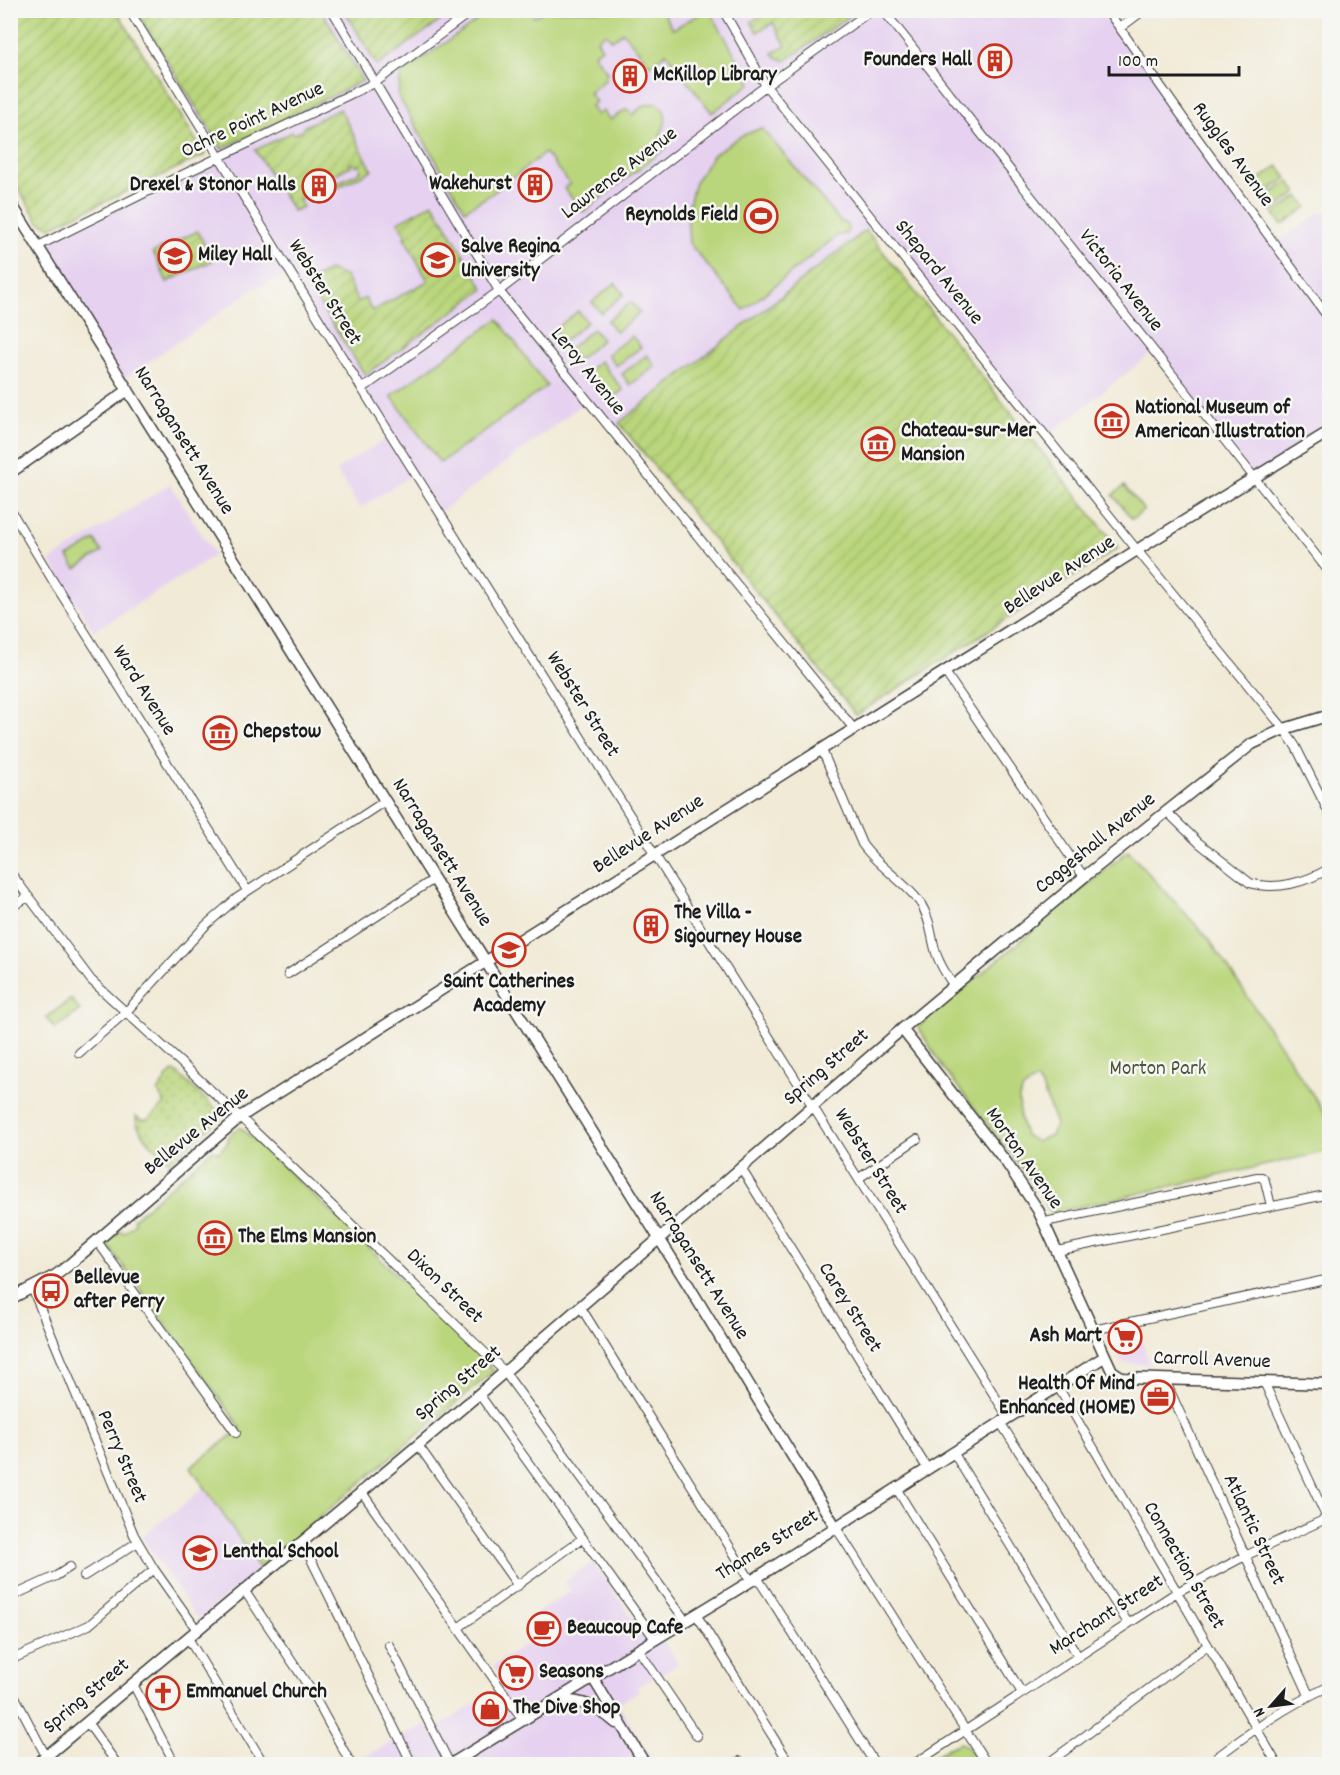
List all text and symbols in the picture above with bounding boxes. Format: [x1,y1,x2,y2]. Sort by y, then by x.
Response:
scale bar [1109,39,1240,77]
building icon: Founders Hall [977,43,1013,79]
place label: Founders Hall [863,46,973,76]
text: 100 m [1118,50,1158,75]
building icon: McKillop Library [612,58,648,94]
place label: McKillop Library [653,61,778,91]
street label: Ochre Point Avenue [177,75,329,167]
street label: Ruggles Avenue [1184,96,1280,214]
street label: Lawrence Avenue [556,120,684,228]
building icon: Wakehurst [517,167,553,203]
building icon: Drexel & Stonor Halls [301,168,337,204]
place label: Wakehurst [429,170,512,200]
place label: Drexel & Stonor Halls [130,171,296,201]
sports icon: Reynolds Field [743,198,779,234]
place label: Reynolds Field [625,201,738,231]
street label: Shepard Avenue [886,214,990,332]
street label: Victoria Avenue [1070,223,1170,339]
place label: Salve Regina University [461,233,561,287]
street label: Webster Street [280,234,369,352]
school or university icon: Miley Hall [157,238,193,274]
place label: Miley Hall [198,241,273,271]
school or university icon: Salve Regina University [420,242,456,278]
street label: Leroy Avenue [542,321,632,423]
street label: Narragansett Avenue [125,361,241,521]
place label: National Museum of American Illustration [1135,394,1305,448]
museum icon: National Museum of American Illustration [1094,403,1130,439]
place label: Chateau-sur-Mer Mansion [901,417,1037,471]
museum icon: Chateau-sur-Mer Mansion [860,426,896,462]
street label: Bellevue Avenue [998,529,1122,623]
street label: Ward Avenue [103,640,183,742]
street label: Webster Street [538,646,627,764]
museum icon: Chepstow [202,715,238,751]
place label: Chepstow [243,718,322,748]
street label: Narragansett Avenue [383,773,499,933]
street label: Coggeshall Avenue [1029,786,1163,902]
street label: Bellevue Avenue [587,788,711,882]
place label: The Villa - Sigourney House [674,899,802,953]
building icon: The Villa - Sigourney House [633,908,669,944]
school or university icon: Saint Catherines Academy [491,932,527,968]
place label: Saint Catherines Academy [443,968,575,1022]
street label: Spring Street [777,1022,877,1114]
park label: Morton Park [1110,1055,1206,1085]
street label: Bellevue Avenue [138,1080,256,1184]
street label: Morton Avenue [977,1102,1069,1216]
street label: Webster Street [826,1103,915,1221]
street label: Narragansett Avenue [640,1186,756,1346]
museum icon: The Elms Mansion [197,1220,233,1256]
place label: The Elms Mansion [238,1223,377,1253]
street label: Dixon Street [399,1242,490,1332]
street label: Carey Street [809,1257,889,1359]
place label: Bellevue after Perry [74,1264,165,1318]
bus stop icon: Bellevue after Perry [33,1273,69,1309]
supermarket icon: Ash Mart [1107,1319,1143,1355]
place label: Ash Mart [1030,1322,1102,1352]
street label: Spring Street [409,1339,509,1429]
street label: Carroll Avenue [1153,1344,1271,1378]
place label: Health Of Mind Enhanced (HOME) [999,1370,1135,1424]
office icon: Health Of Mind Enhanced (HOME) [1140,1379,1176,1415]
street label: Perry Street [88,1406,154,1509]
street label: Atlantic Street [1214,1469,1292,1591]
street label: Connection Street [1134,1496,1232,1636]
street label: Thames Street [711,1502,825,1590]
school or university icon: Lenthal School [182,1535,218,1571]
place label: Lenthal School [223,1538,340,1568]
street label: Marchant Street [1044,1568,1170,1664]
cafe icon: Beaucoup Cafe [526,1611,562,1647]
place label: Beaucoup Cafe [567,1614,683,1644]
street label: Spring Street [37,1652,137,1742]
supermarket icon: Seasons [498,1655,534,1691]
place label: Seasons [539,1658,604,1688]
church icon: Emmanuel Church [145,1675,181,1711]
north arrow [1241,1676,1301,1736]
place label: Emmanuel Church [186,1678,327,1708]
shop icon: The Dive Shop [472,1691,508,1727]
place label: The Dive Shop [513,1694,621,1724]
text: N [1248,1703,1272,1721]

